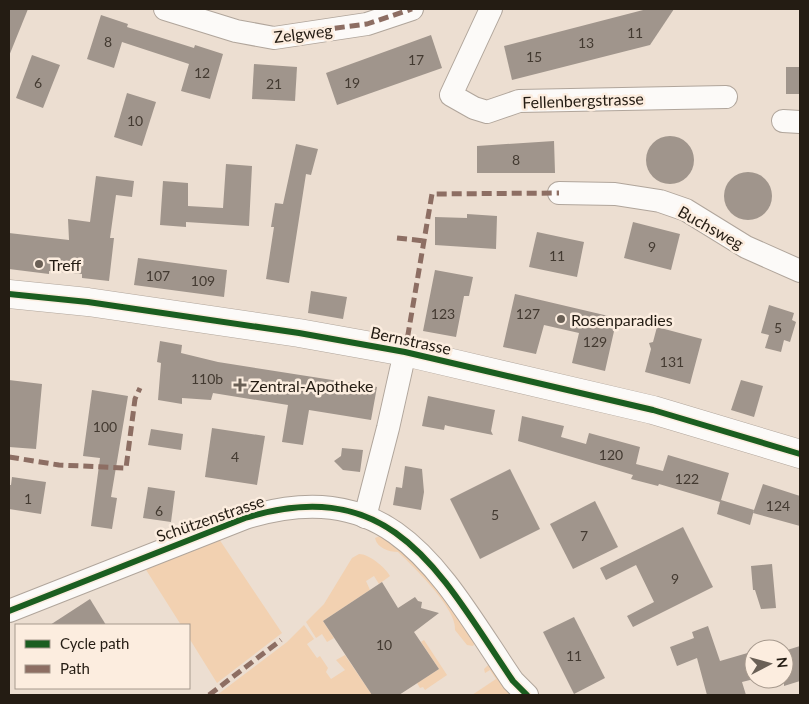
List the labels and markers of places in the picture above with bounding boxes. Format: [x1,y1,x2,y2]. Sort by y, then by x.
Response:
place label: Treff [49,255,82,274]
marker: Treff [33,258,45,270]
place label: Rosenparadies [571,310,673,329]
marker: Rosenparadies [555,313,567,325]
place label: Zentral-Apotheke [250,376,374,395]
marker: Zentral-Apotheke [234,379,246,391]

